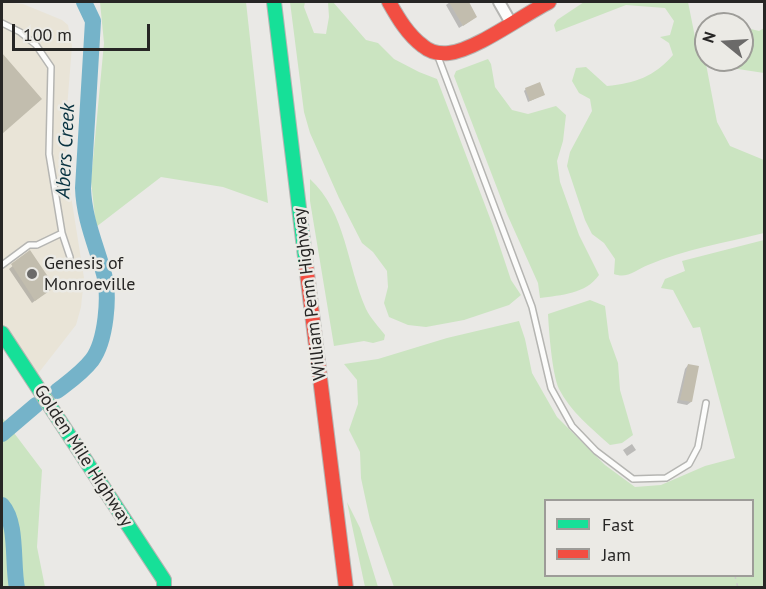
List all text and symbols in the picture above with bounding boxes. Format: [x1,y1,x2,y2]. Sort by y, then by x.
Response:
scale bar [15,12,153,50]
north arrow [694,12,754,72]
text: 100 m [23,23,72,46]
text: N [698,29,720,45]
water label: Abers Creek [52,103,80,199]
street label: William Penn Highway [289,207,331,381]
place label: Genesis of Monroeville [44,253,135,296]
marker: Genesis of Monroeville [25,267,39,281]
street label: Golden Mile Highway [29,381,137,531]
legend [544,499,754,577]
text: Fast [602,513,634,536]
text: Jam [602,543,631,566]

